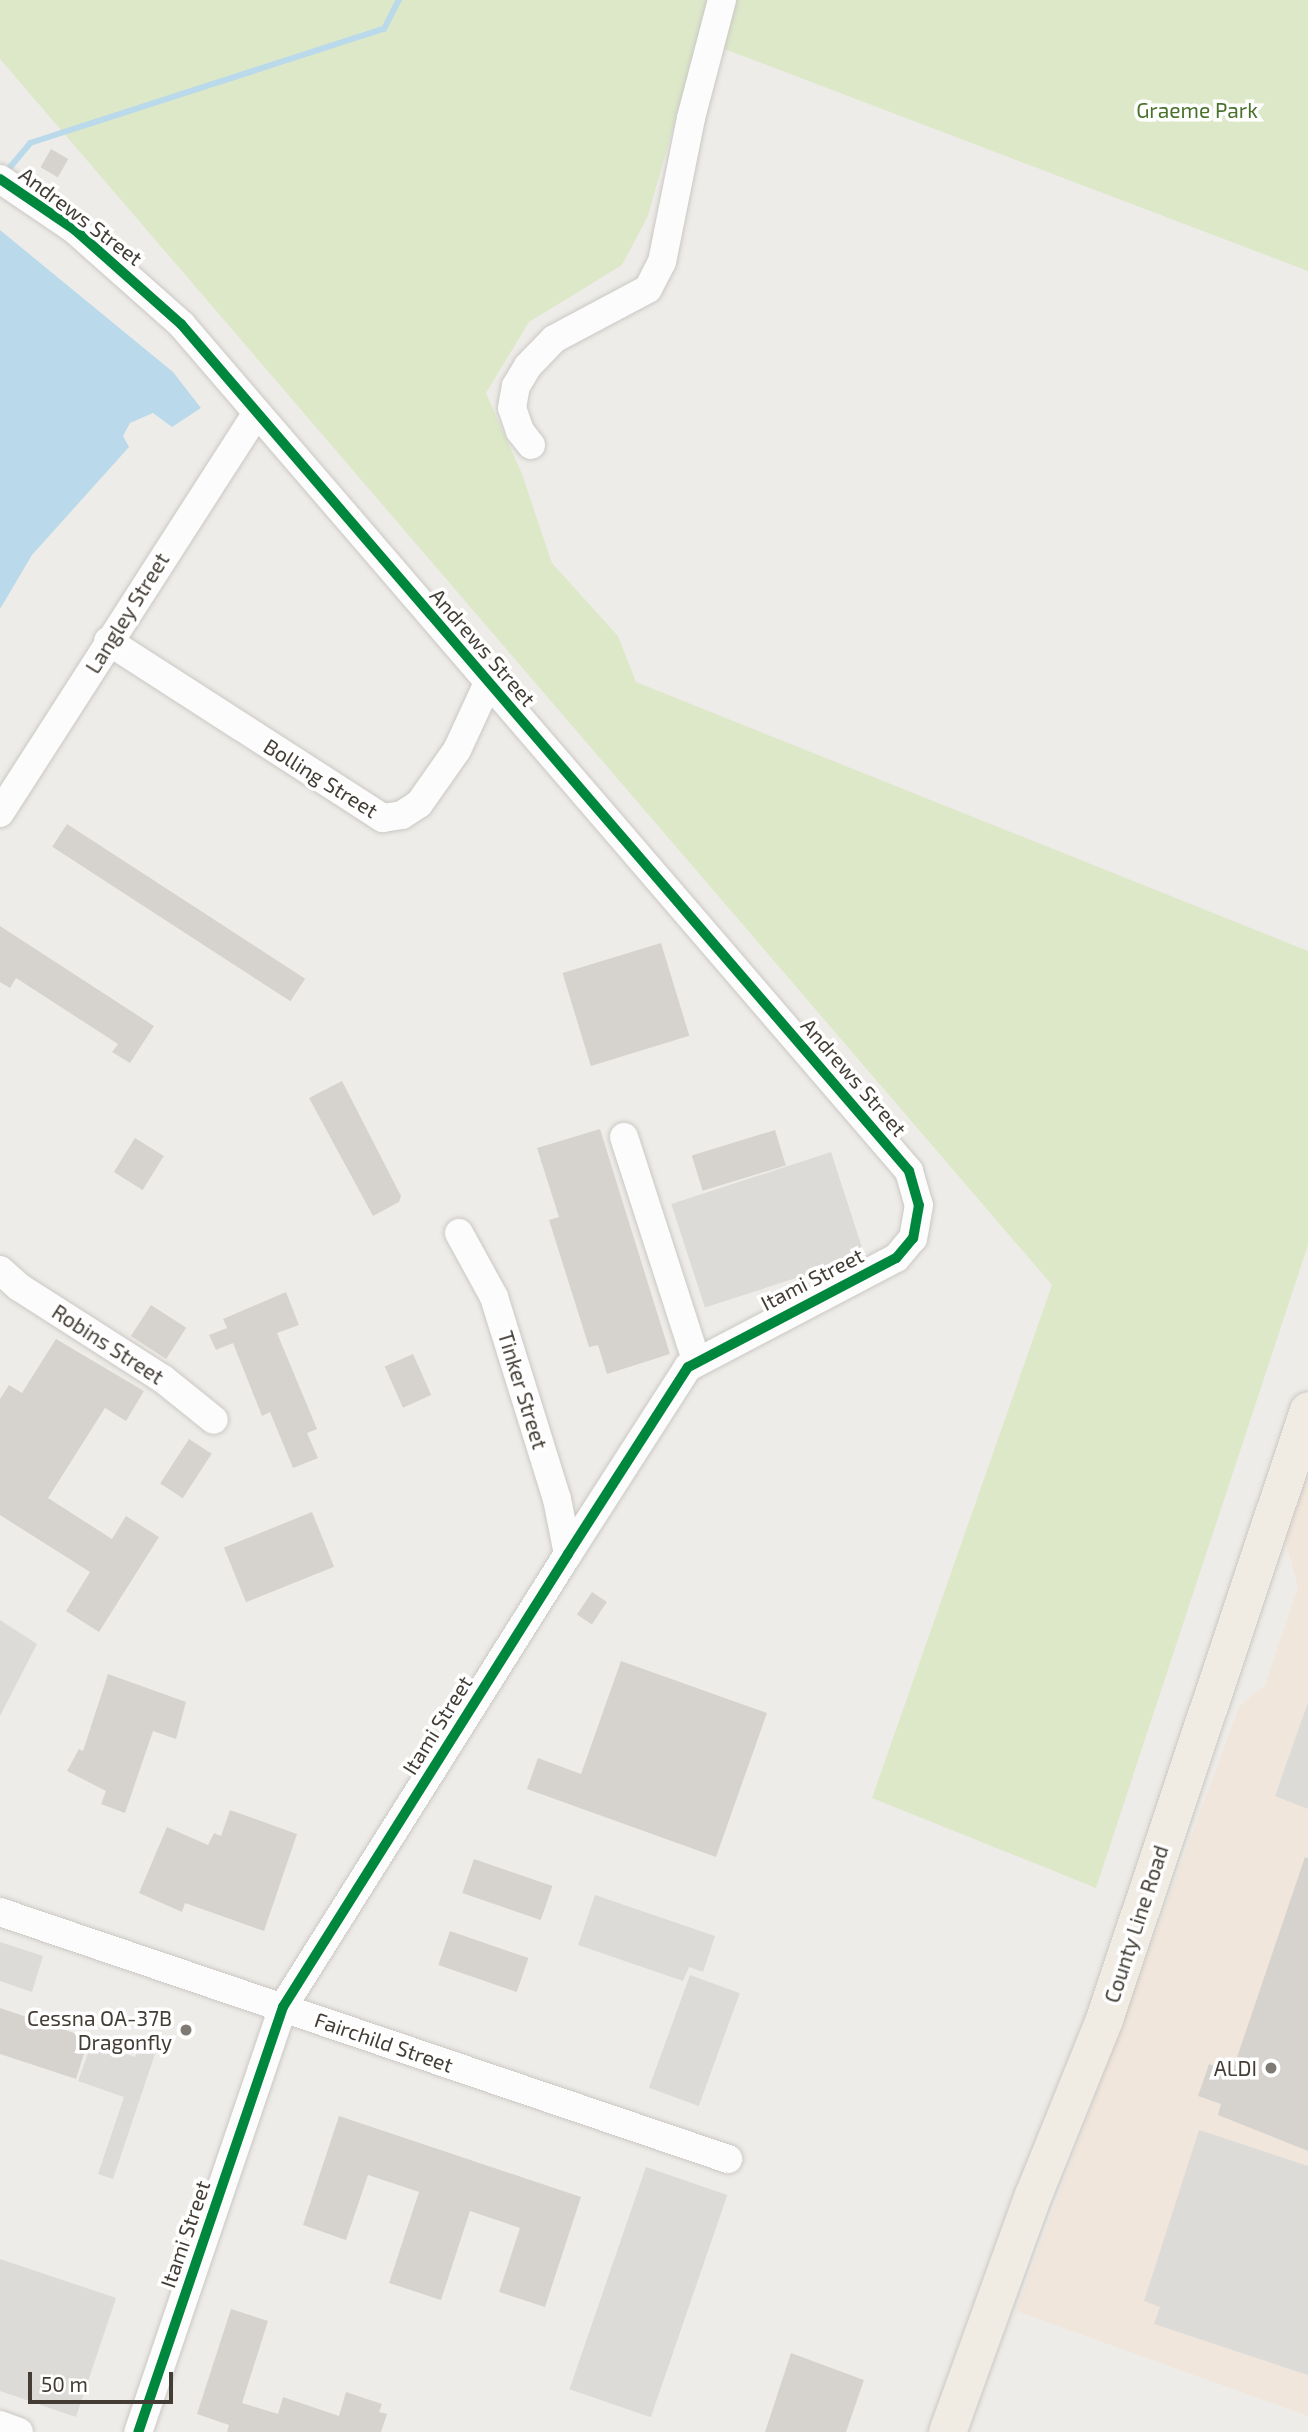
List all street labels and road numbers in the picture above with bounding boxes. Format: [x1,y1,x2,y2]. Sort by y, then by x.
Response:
street label: Andrews Street [14,161,148,271]
street label: Langley Street [80,548,174,678]
street label: Andrews Street [425,583,541,711]
street label: Bolling Street [259,733,383,823]
street label: Andrews Street [796,1013,912,1141]
street label: Itami Street [757,1242,867,1316]
street label: Robins Street [48,1299,168,1389]
street label: Tinker Street [493,1328,553,1452]
street label: Itami Street [397,1671,477,1779]
street label: County Line Road [1099,1842,1173,2006]
street label: Fairchild Street [311,2007,457,2077]
street label: Itami Street [155,2177,215,2291]

